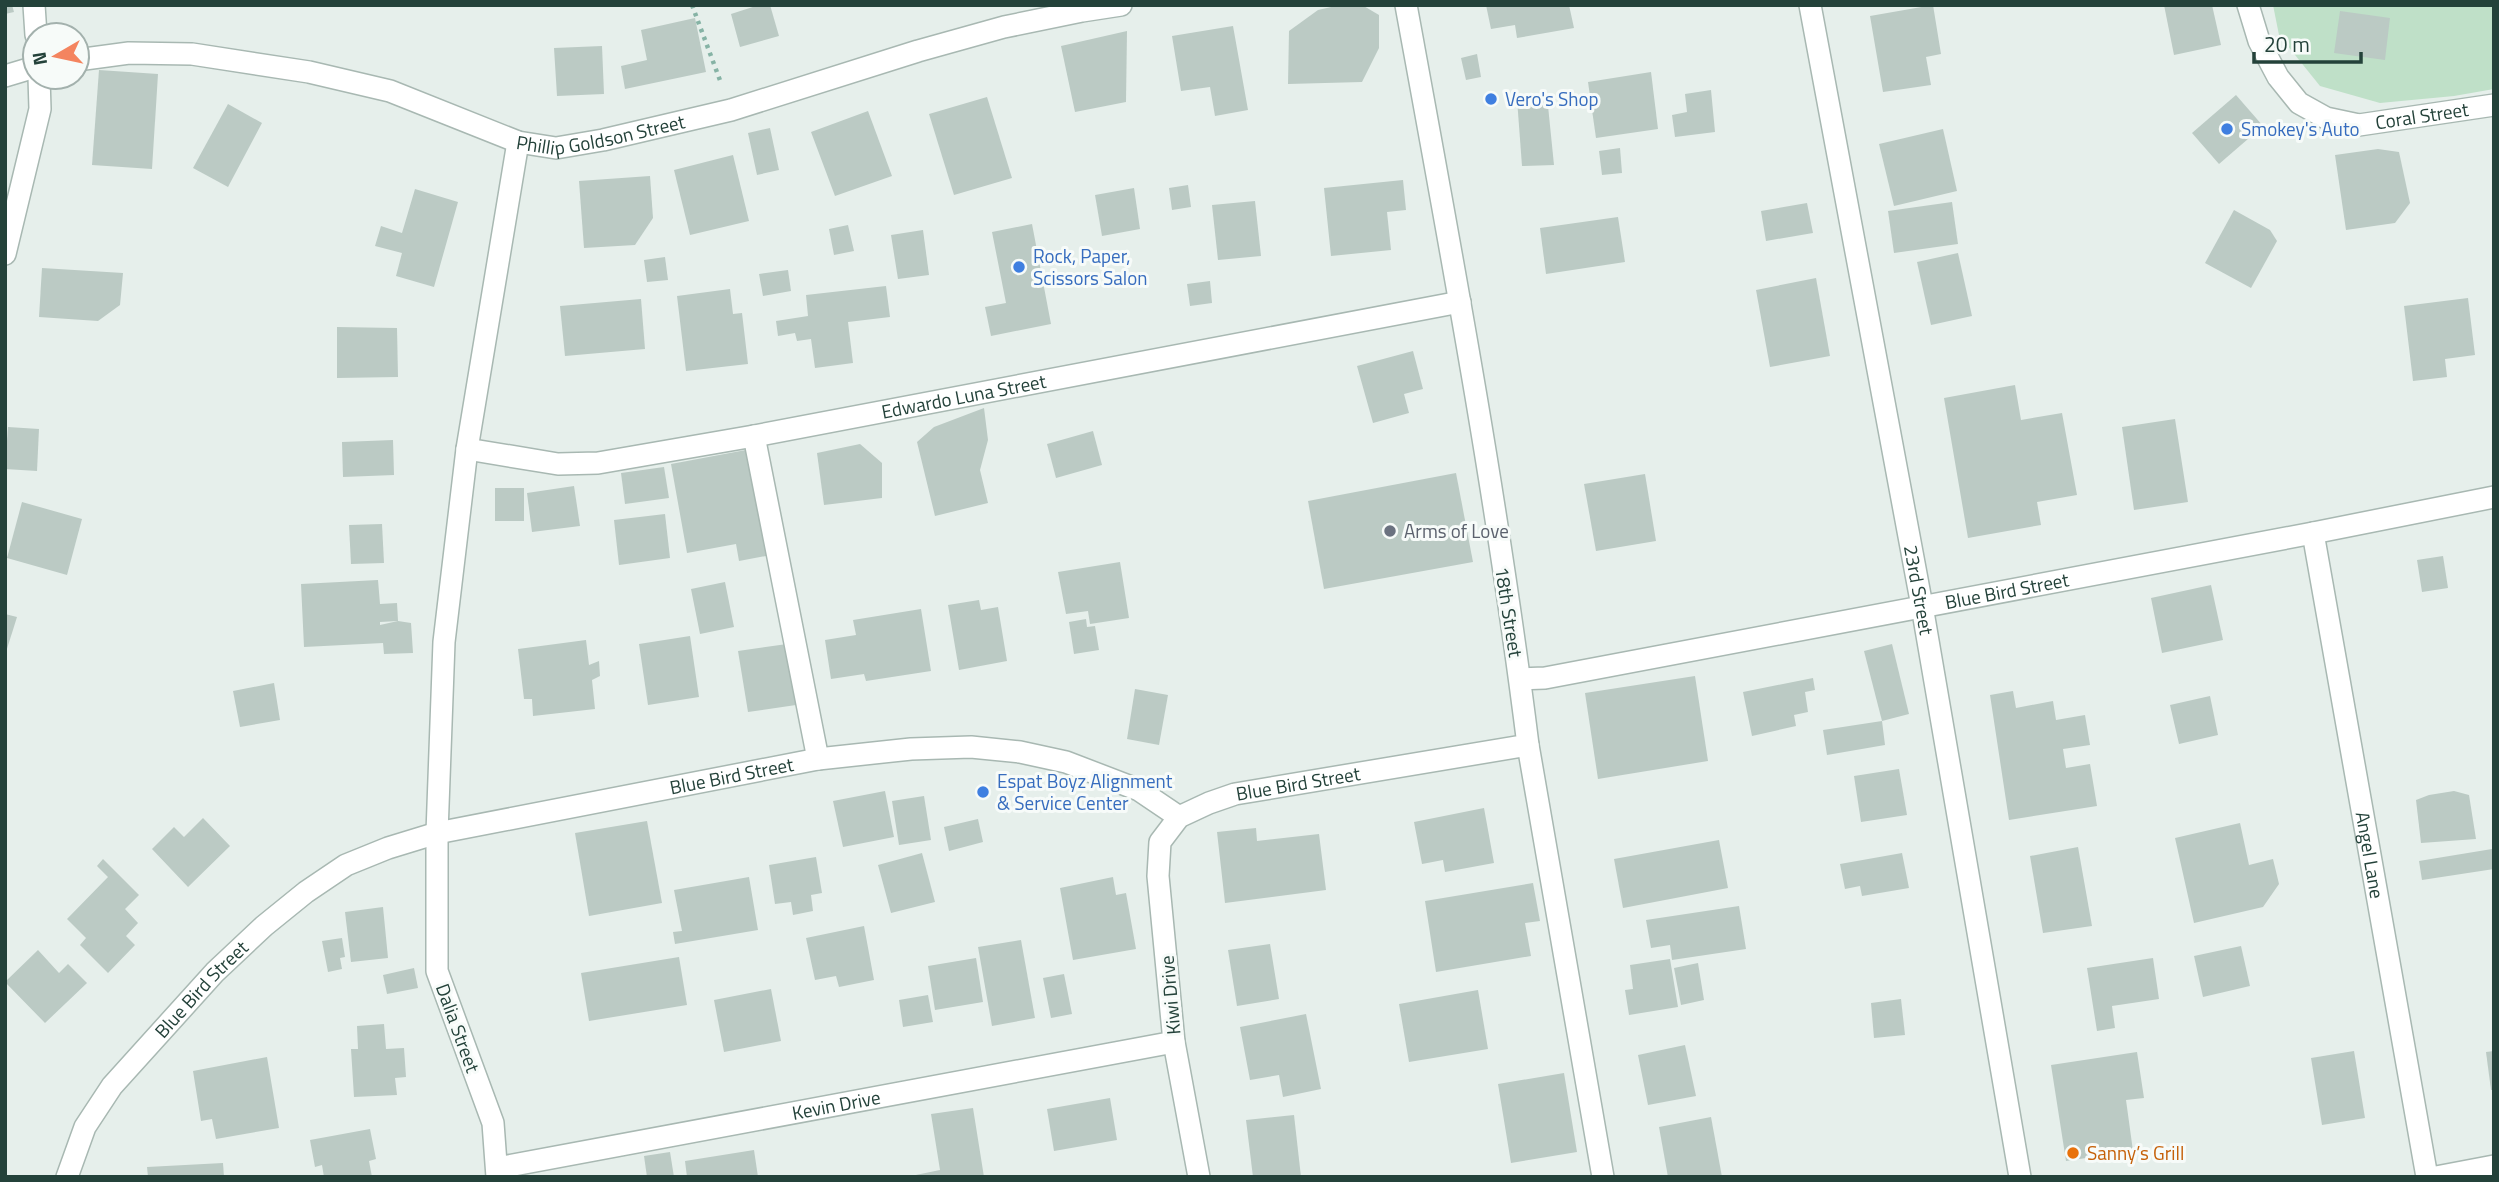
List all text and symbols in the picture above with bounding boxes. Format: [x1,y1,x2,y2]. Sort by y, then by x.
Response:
north arrow [21,21,91,91]
scale bar [2254,21,2361,65]
text: 20 m [2264,28,2310,60]
text: N [23,50,54,68]
place label: Vero's Shop [1505,84,1599,113]
marker: Vero's Shop [1483,91,1499,107]
street label: Coral Street [2373,94,2471,136]
street label: Phillip Goldson Street [514,106,688,162]
place label: Smokey's Auto [2241,114,2360,143]
marker: Smokey's Auto [2219,121,2235,137]
place label: Rock, Paper, Scissors Salon [1033,241,1147,292]
marker: Rock, Paper, Scissors Salon [1011,259,1027,275]
street label: Edwardo Luna Street [879,366,1049,426]
place label: Arms of Love [1404,516,1509,545]
marker: Arms of Love [1382,523,1398,539]
street label: 23rd Street [1897,543,1942,637]
street label: Blue Bird Street [1942,564,2071,616]
street label: 18th Street [1488,565,1531,660]
street label: Blue Bird Street [667,749,796,801]
street label: Blue Bird Street [1234,758,1363,808]
place label: Espat Boyz Alignment & Service Center [997,766,1173,817]
marker: Espat Boyz Alignment & Service Center [975,784,991,800]
street label: Angel Lane [2349,809,2392,901]
street label: Blue Bird Street [147,933,255,1044]
street label: Kiwi Drive [1152,954,1187,1036]
street label: Dalia Street [429,979,488,1077]
street label: Kevin Drive [790,1082,883,1127]
place label: Sanny’s Grill [2087,1138,2184,1167]
marker: Sanny’s Grill [2065,1145,2081,1161]

